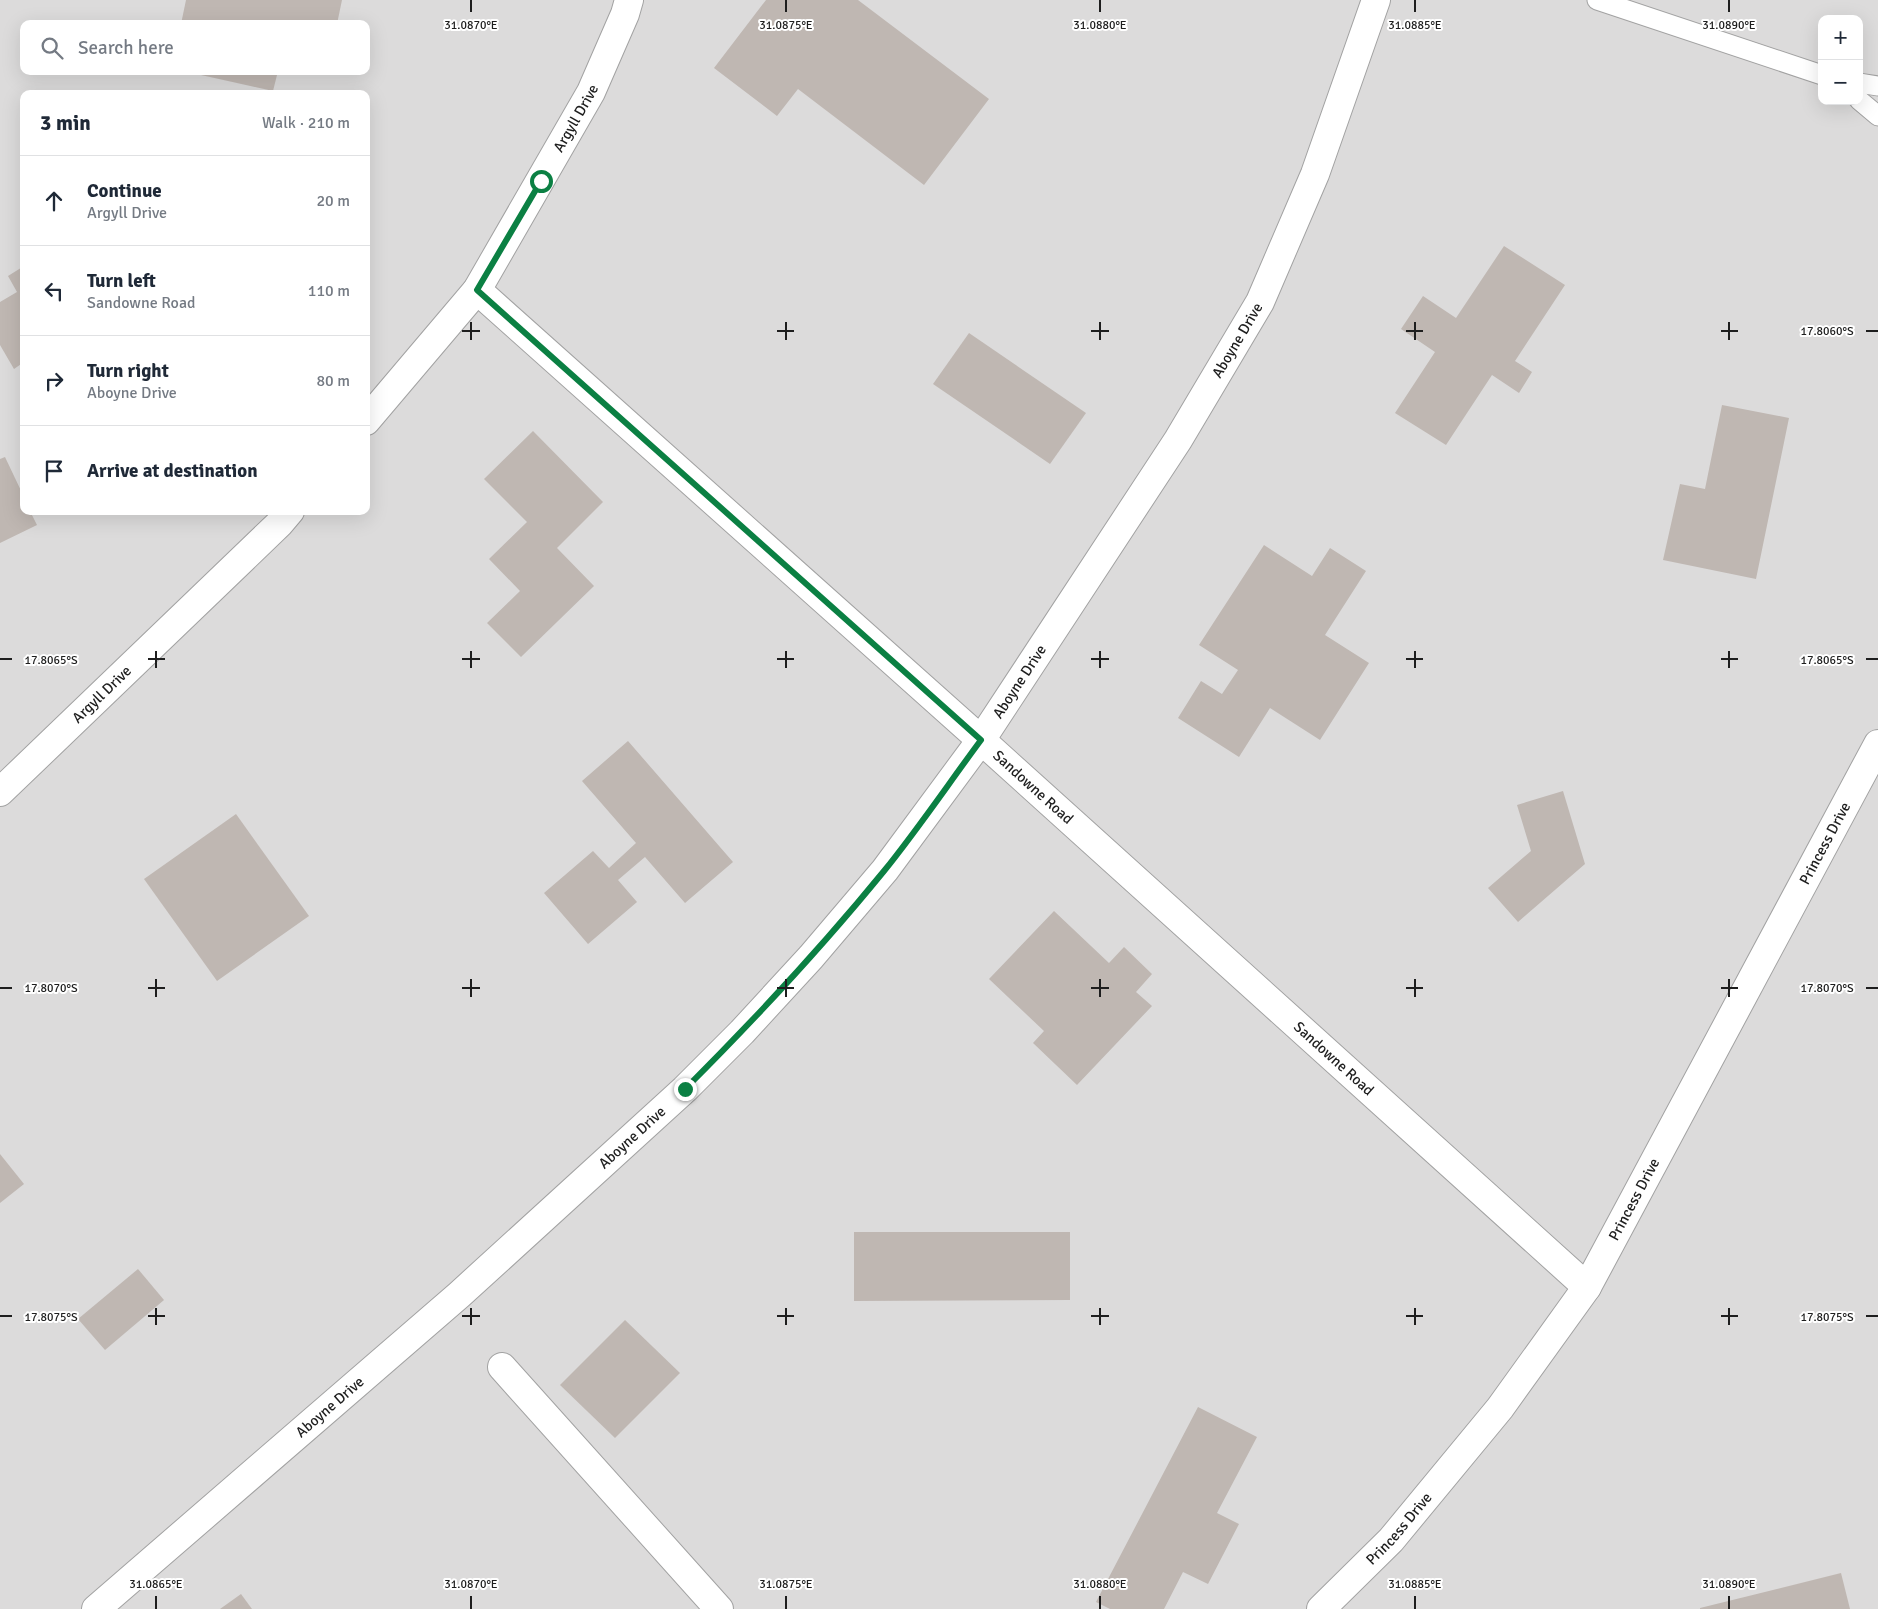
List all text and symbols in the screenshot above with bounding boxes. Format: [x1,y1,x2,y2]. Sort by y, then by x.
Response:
map controls [1818,15,1863,105]
button: + [1818,15,1863,60]
text: 31.0870°E [444,18,498,33]
text: 31.0875°E [759,18,813,33]
text: 31.0880°E [1073,18,1127,33]
text: 31.0885°E [1388,18,1442,33]
text: 31.0890°E [1702,18,1756,33]
search box [20,20,370,75]
icon: search [38,34,66,62]
text: Search here [78,36,174,60]
button: − [1818,60,1863,105]
street label: Argyll Drive [549,82,602,155]
text: 3 min [40,110,91,136]
text: Walk · 210 m [262,113,350,133]
route start [530,170,553,193]
text: Continue [87,179,162,203]
icon: ahead [40,187,68,215]
text: 20 m [316,191,350,211]
text: Argyll Drive [87,203,167,223]
text: Turn left [87,269,156,293]
icon: left [40,277,68,305]
text: 110 m [308,281,350,301]
text: Sandowne Road [87,293,195,313]
street label: Aboyne Drive [1208,299,1267,381]
text: 17.8060°S [1800,324,1854,339]
text: Turn right [87,359,169,383]
icon: right [40,367,68,395]
text: 80 m [316,371,350,391]
text: Aboyne Drive [87,383,177,403]
icon: arrive [40,457,68,485]
text: Arrive at destination [87,459,258,483]
street label: Aboyne Drive [989,641,1050,722]
text: 17.8065°S [24,653,78,668]
text: 17.8065°S [1800,653,1854,668]
street label: Argyll Drive [68,662,135,727]
street label: Sandowne Road [989,746,1077,828]
street label: Princess Drive [1795,799,1854,888]
text: 17.8070°S [24,981,78,996]
text: 17.8070°S [1800,981,1854,996]
street label: Sandowne Road [1290,1018,1378,1099]
route end [674,1078,697,1101]
street label: Aboyne Drive [595,1102,669,1172]
street label: Princess Drive [1605,1155,1663,1244]
text: 17.8075°S [24,1310,78,1325]
text: 17.8075°S [1800,1310,1854,1325]
street label: Aboyne Drive [292,1372,367,1441]
street label: Princess Drive [1362,1489,1436,1569]
text: 31.0865°E [129,1577,183,1592]
text: 31.0870°E [444,1577,498,1592]
text: 31.0875°E [759,1577,813,1592]
text: 31.0880°E [1073,1577,1127,1592]
text: 31.0885°E [1388,1577,1442,1592]
text: 31.0890°E [1702,1577,1756,1592]

